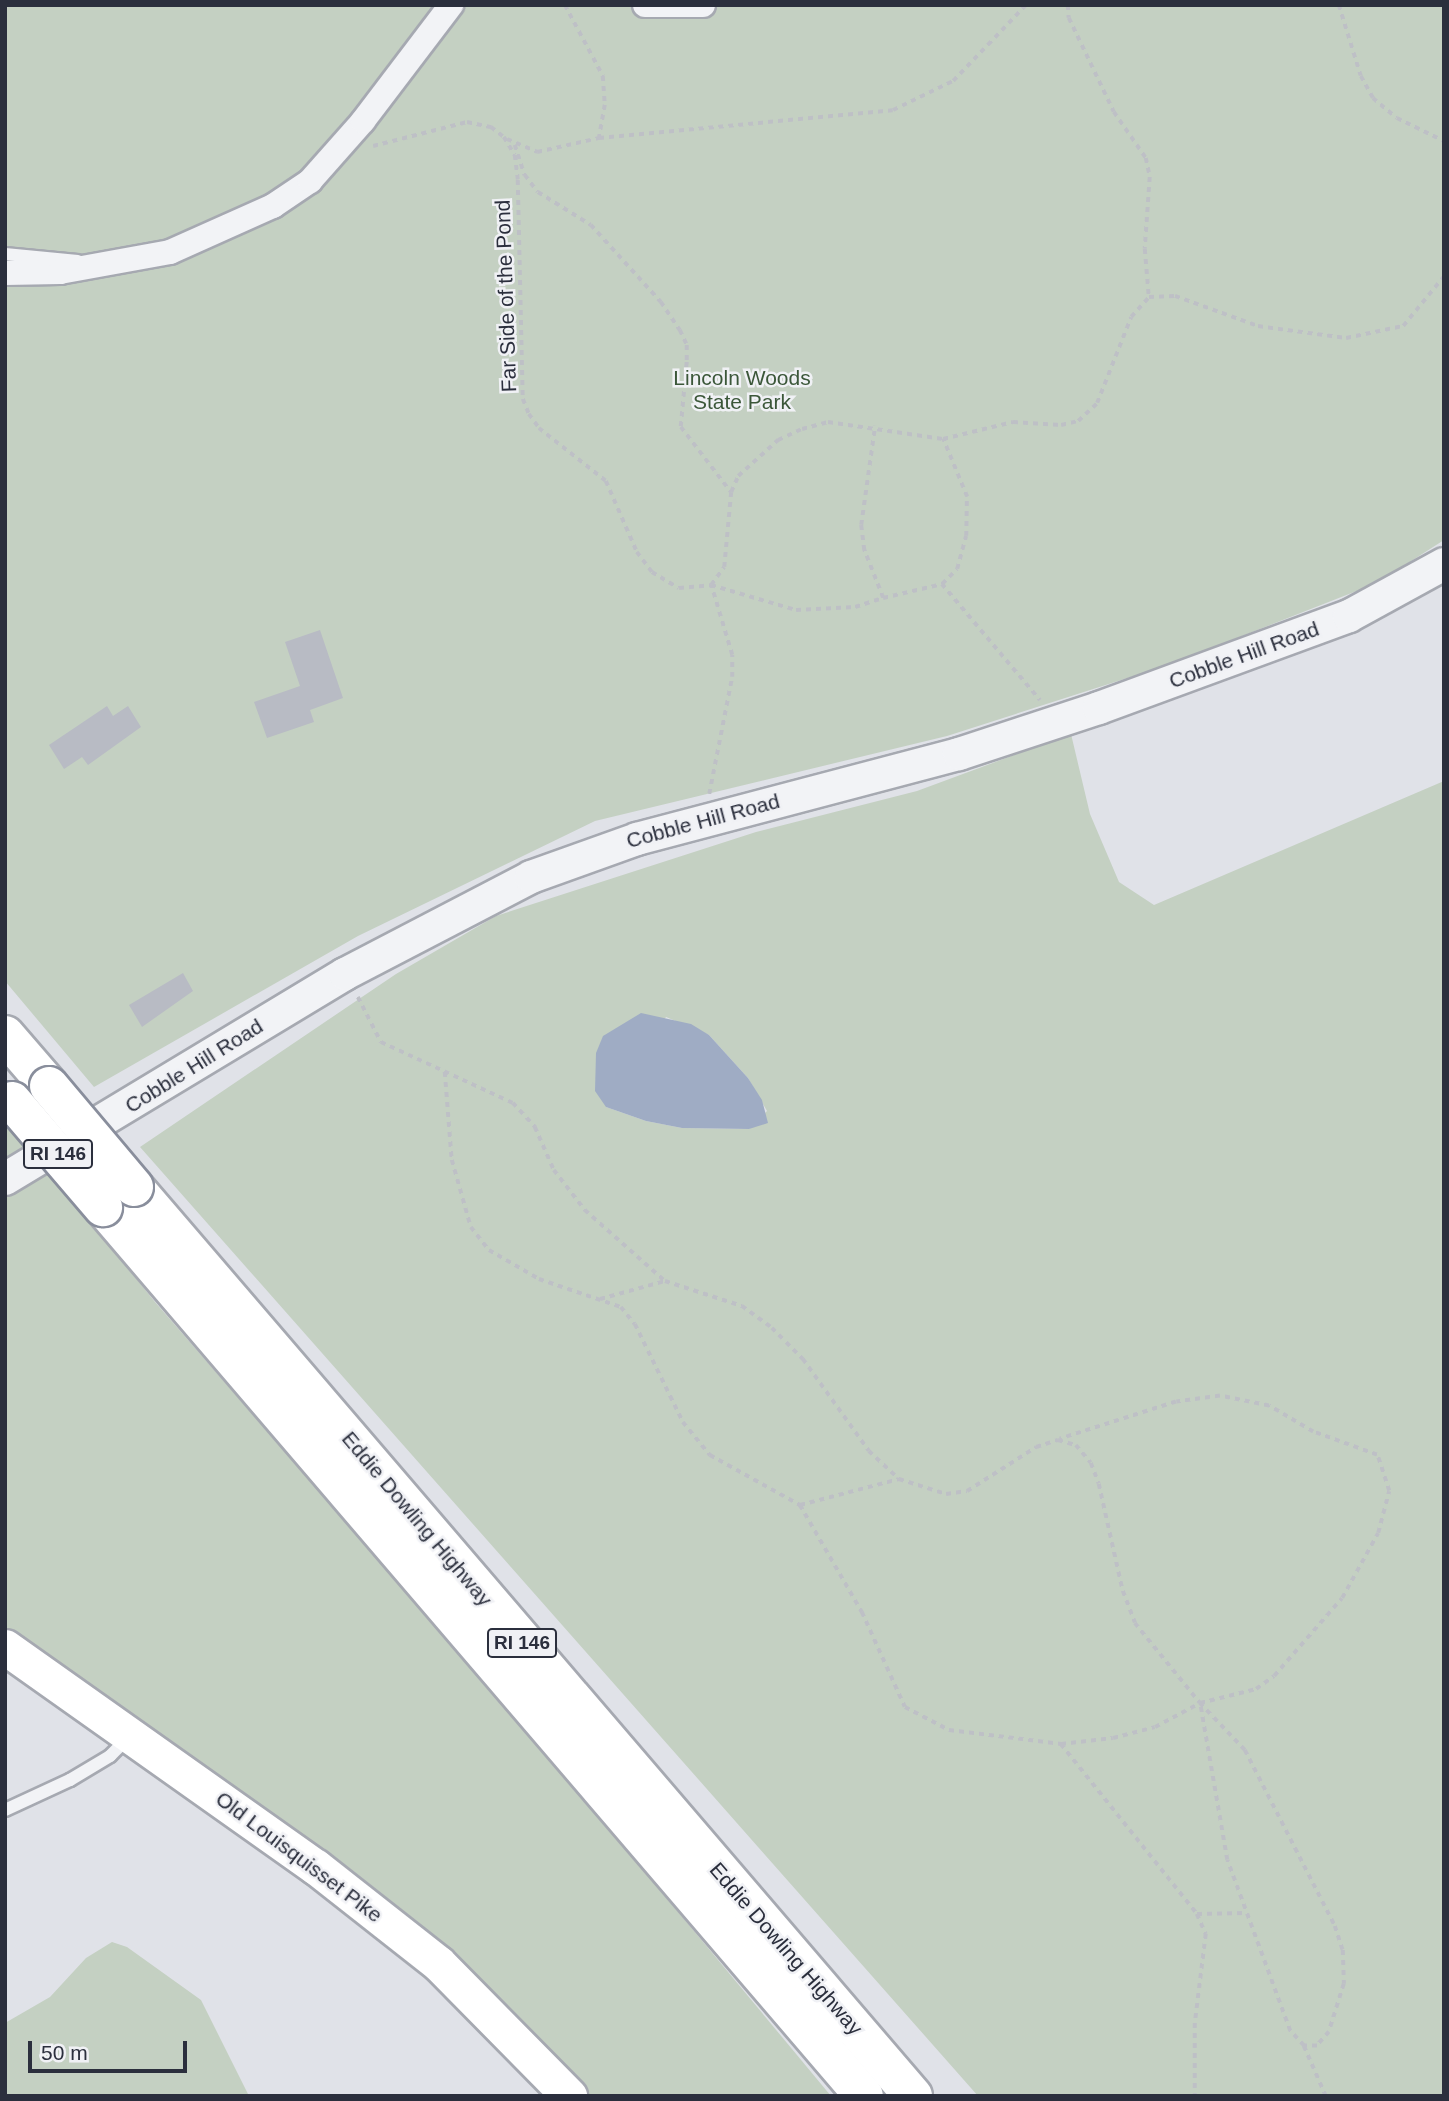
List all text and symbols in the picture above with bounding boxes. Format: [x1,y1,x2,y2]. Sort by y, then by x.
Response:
street label: Far Side of the Pond [490,199,522,393]
park label: Lincoln Woods State Park [673,365,811,415]
street label: Cobble Hill Road [1166,616,1322,694]
street label: Cobble Hill Road [624,788,782,854]
street label: Cobble Hill Road [121,1014,267,1118]
road number: RI 146 [23,1138,93,1170]
street label: Eddie Dowling Highway [336,1426,498,1612]
road number: RI 146 [487,1628,557,1658]
street label: Old Louisquisset Pike [211,1786,387,1928]
street label: Eddie Dowling Highway [704,1857,868,2041]
scale bar [32,2028,191,2072]
text: 50 m [41,2041,88,2064]

